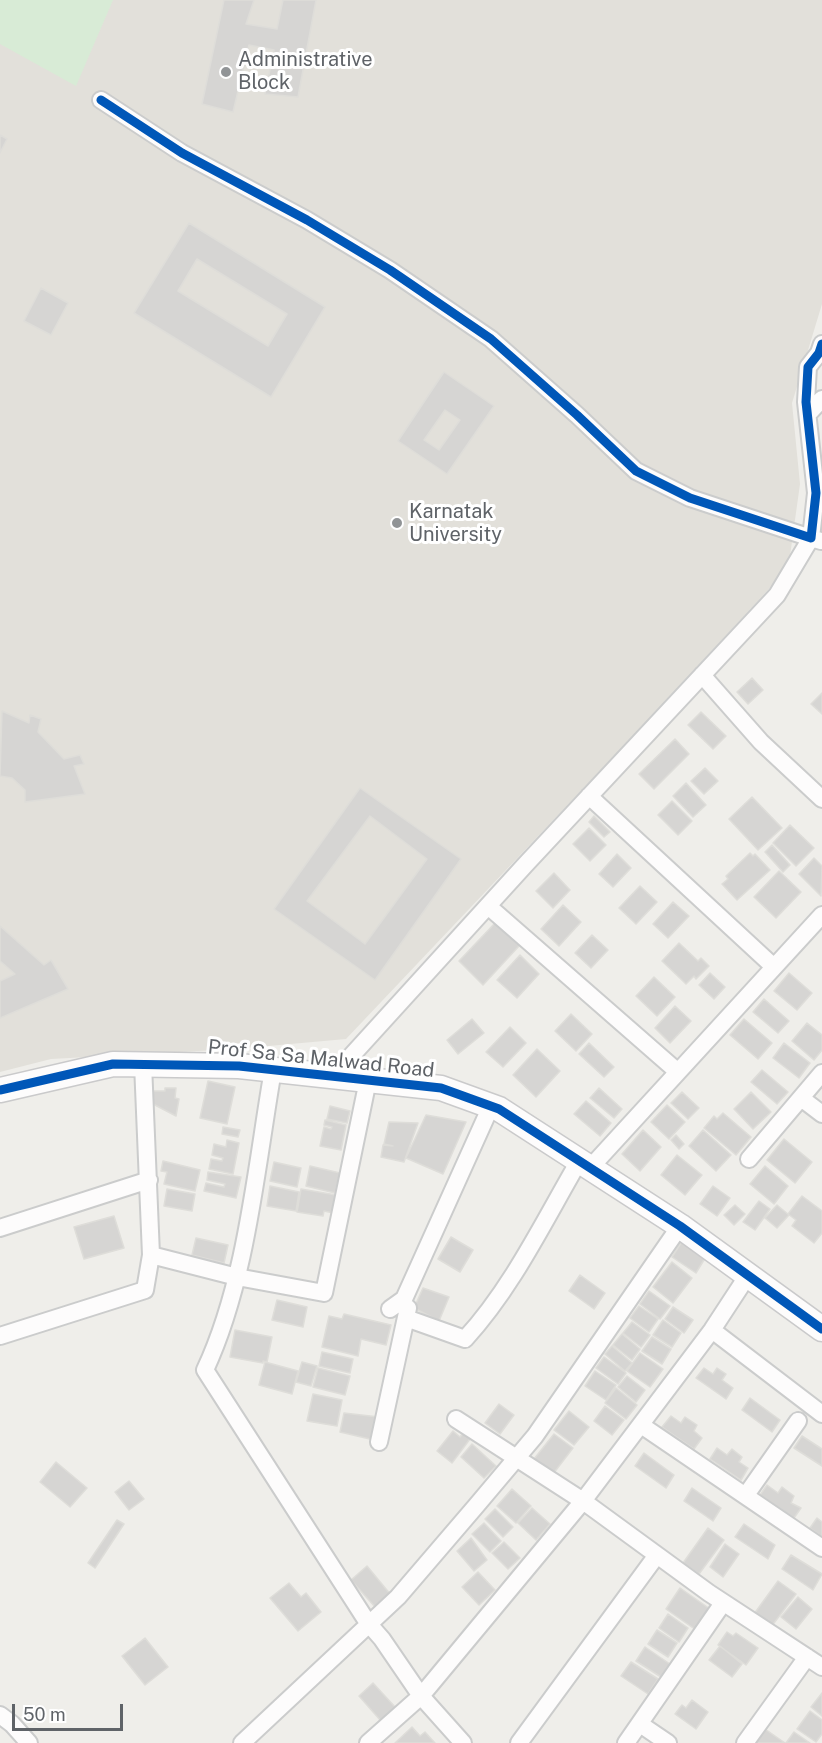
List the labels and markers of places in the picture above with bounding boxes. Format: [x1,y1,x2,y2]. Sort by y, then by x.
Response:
place label: Administrative Block [238,48,373,95]
marker: Administrative Block [219,65,233,79]
place label: Karnatak University [409,500,502,547]
marker: Karnatak University [390,516,404,530]

